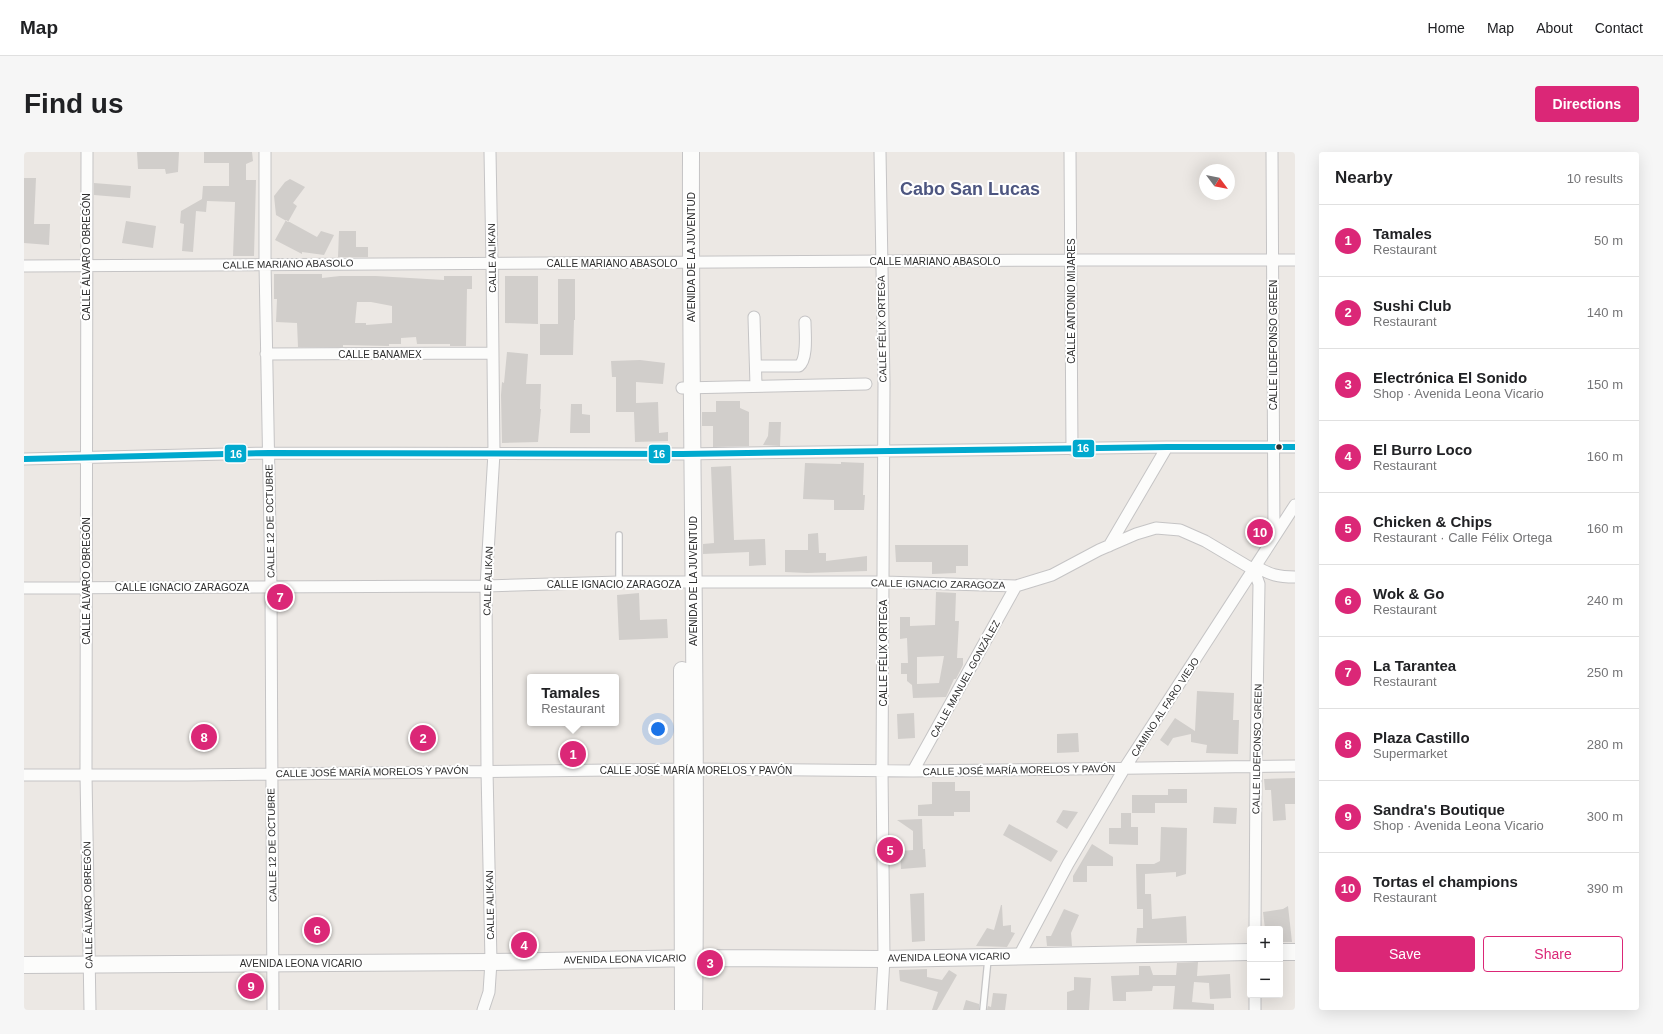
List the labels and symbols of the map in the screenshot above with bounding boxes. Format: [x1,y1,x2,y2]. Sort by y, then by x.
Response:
north arrow [1199,164,1235,200]
district label: Cabo San Lucas [900,179,1040,199]
street label: AVENIDA DE LA JUVENTUD [686,192,697,322]
street label: CALLE ÁLVARO OBREGÓN [80,193,92,321]
street label: CALLE ALIKAN [486,223,498,293]
street label: CALLE ANTONIO MIJARES [1066,238,1077,364]
street label: CALLE MARIANO ABASOLO [869,256,1001,267]
street label: CALLE MARIANO ABASOLO [222,257,354,271]
street label: CALLE MARIANO ABASOLO [546,258,678,269]
street label: CALLE FÉLIX ORTEGA [875,275,888,383]
street label: CALLE ILDEFONSO GREEN [1268,280,1279,410]
street label: CALLE BANAMEX [338,349,422,360]
line badge: 16 [1072,439,1095,458]
text: 16 [1077,442,1089,454]
unlabelled marker [1274,442,1284,452]
line badge: 16 [224,444,247,463]
line badge: 16 [648,444,671,464]
text: 16 [230,448,242,460]
text: 16 [653,448,665,460]
street label: CALLE 12 DE OCTUBRE [264,464,276,578]
street label: AVENIDA DE LA JUVENTUD [688,516,699,646]
street label: CALLE ÁLVARO OBREGÓN [80,517,92,645]
pin: 10 [1247,517,1273,547]
street label: CALLE ALIKAN [481,546,495,616]
street label: CALLE IGNACIO ZARAGOZA [871,577,1006,591]
street label: CALLE IGNACIO ZARAGOZA [547,579,682,590]
street label: CALLE IGNACIO ZARAGOZA [115,582,250,593]
pin: 7 [267,582,293,612]
street label: CALLE FÉLIX ORTEGA [877,599,889,707]
street label: CALLE MANUEL GONZÁLEZ [927,618,1002,740]
street label: CAMINO AL FARO VIEJO [1129,655,1201,759]
street label: CALLE ILDEFONSO GREEN [1250,684,1264,814]
your location [648,719,668,739]
pin: 8 [191,722,217,752]
pin: 2 [410,723,436,753]
pin: 1 [560,739,586,769]
street label: CALLE JOSÉ MARÍA MORELOS Y PAVÓN [923,762,1115,777]
street label: CALLE JOSÉ MARÍA MORELOS Y PAVÓN [276,764,468,779]
street label: CALLE JOSÉ MARÍA MORELOS Y PAVÓN [600,764,792,776]
street label: CALLE 12 DE OCTUBRE [266,788,278,902]
pin: 5 [877,835,903,865]
street label: CALLE ÁLVARO OBREGÓN [80,841,95,969]
street label: CALLE ALIKAN [484,870,496,940]
pin: 6 [304,915,330,945]
pin: 4 [511,930,537,960]
pin: 3 [697,948,723,978]
street label: AVENIDA LEONA VICARIO [888,950,1011,964]
street label: AVENIDA LEONA VICARIO [564,952,687,966]
street label: AVENIDA LEONA VICARIO [240,958,363,969]
pin: 9 [238,971,264,1001]

